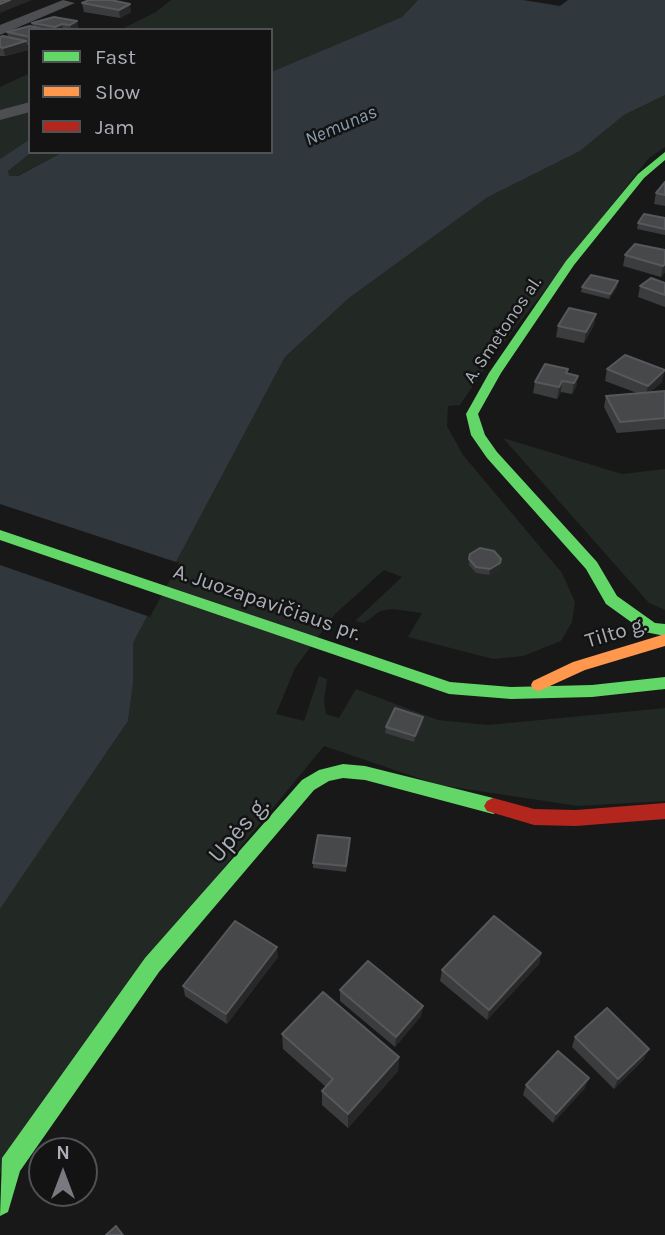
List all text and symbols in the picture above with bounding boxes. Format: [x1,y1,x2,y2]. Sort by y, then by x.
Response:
legend [28,28,273,154]
text: Fast [95,45,136,69]
text: Slow [95,80,140,104]
water label: Nemunas [302,101,380,151]
text: Jam [95,115,135,139]
street label: A. Smetonos al. [459,273,547,387]
street label: A. Juozapavičiaus pr. [170,559,364,647]
street label: Tilto g. [582,612,650,654]
street label: Upės g. [202,791,276,869]
north arrow [28,1137,98,1207]
text: N [56,1142,70,1164]

